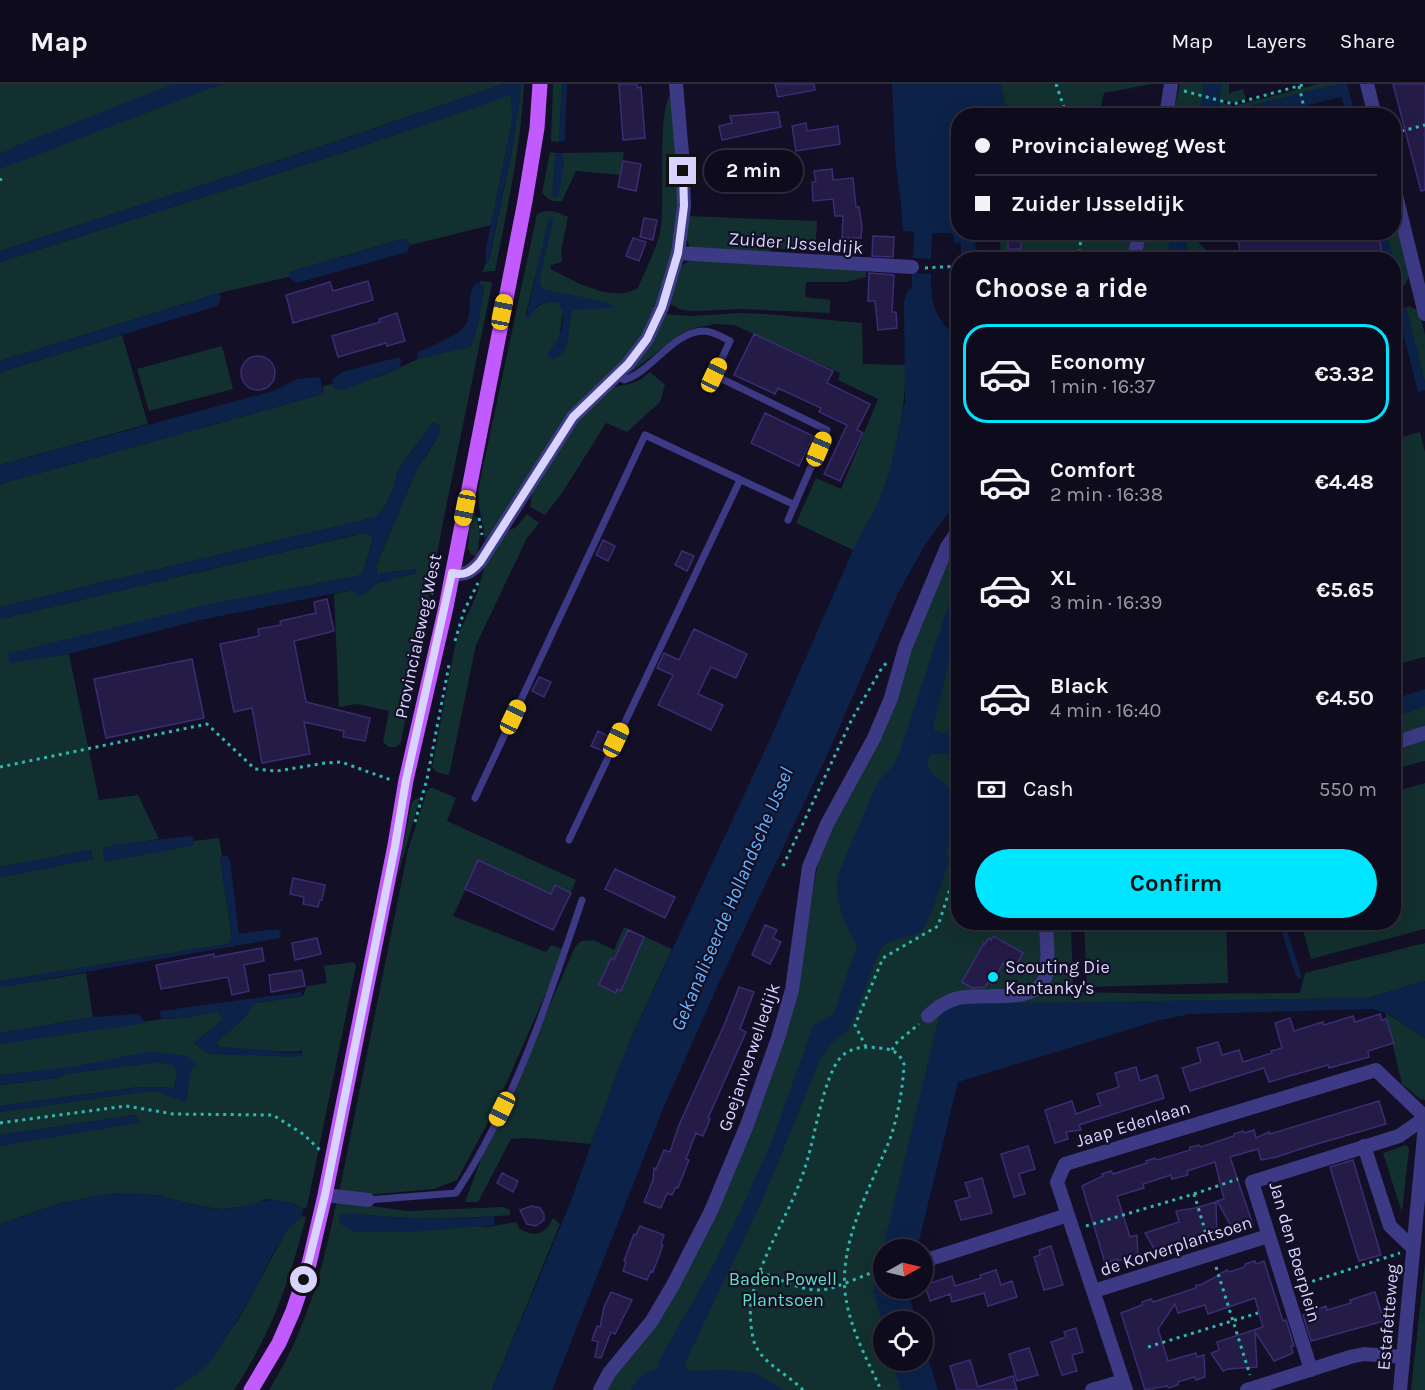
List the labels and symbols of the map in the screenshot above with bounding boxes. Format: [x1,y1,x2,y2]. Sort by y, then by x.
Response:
callout: 2 min [704,150,803,192]
route end [669,157,696,184]
street label: Zuider IJsseldijk [728,227,864,259]
car [490,293,514,331]
car [698,355,730,395]
car [804,429,834,469]
car [453,489,477,527]
street label: Provincialeweg West [390,551,446,721]
car [497,697,529,737]
car [600,720,632,760]
water label: Gekanaliseerde Hollandsche IJssel [666,764,798,1034]
place label: Scouting Die Kantanky's [1005,956,1110,999]
marker: Scouting Die Kantanky's [986,970,1000,984]
street label: Goejanverwelledijk [713,980,785,1134]
car [486,1089,518,1129]
street label: Jaap Edenlaan [1073,1096,1193,1152]
street label: Jan den Boerplein [1264,1179,1326,1325]
street label: de Korverplantsoen [1097,1211,1255,1281]
north arrow [873,1239,933,1299]
street label: Estafetteweg [1372,1263,1404,1371]
route start [290,1266,317,1293]
park label: Baden Powell Plantsoen [729,1268,837,1311]

